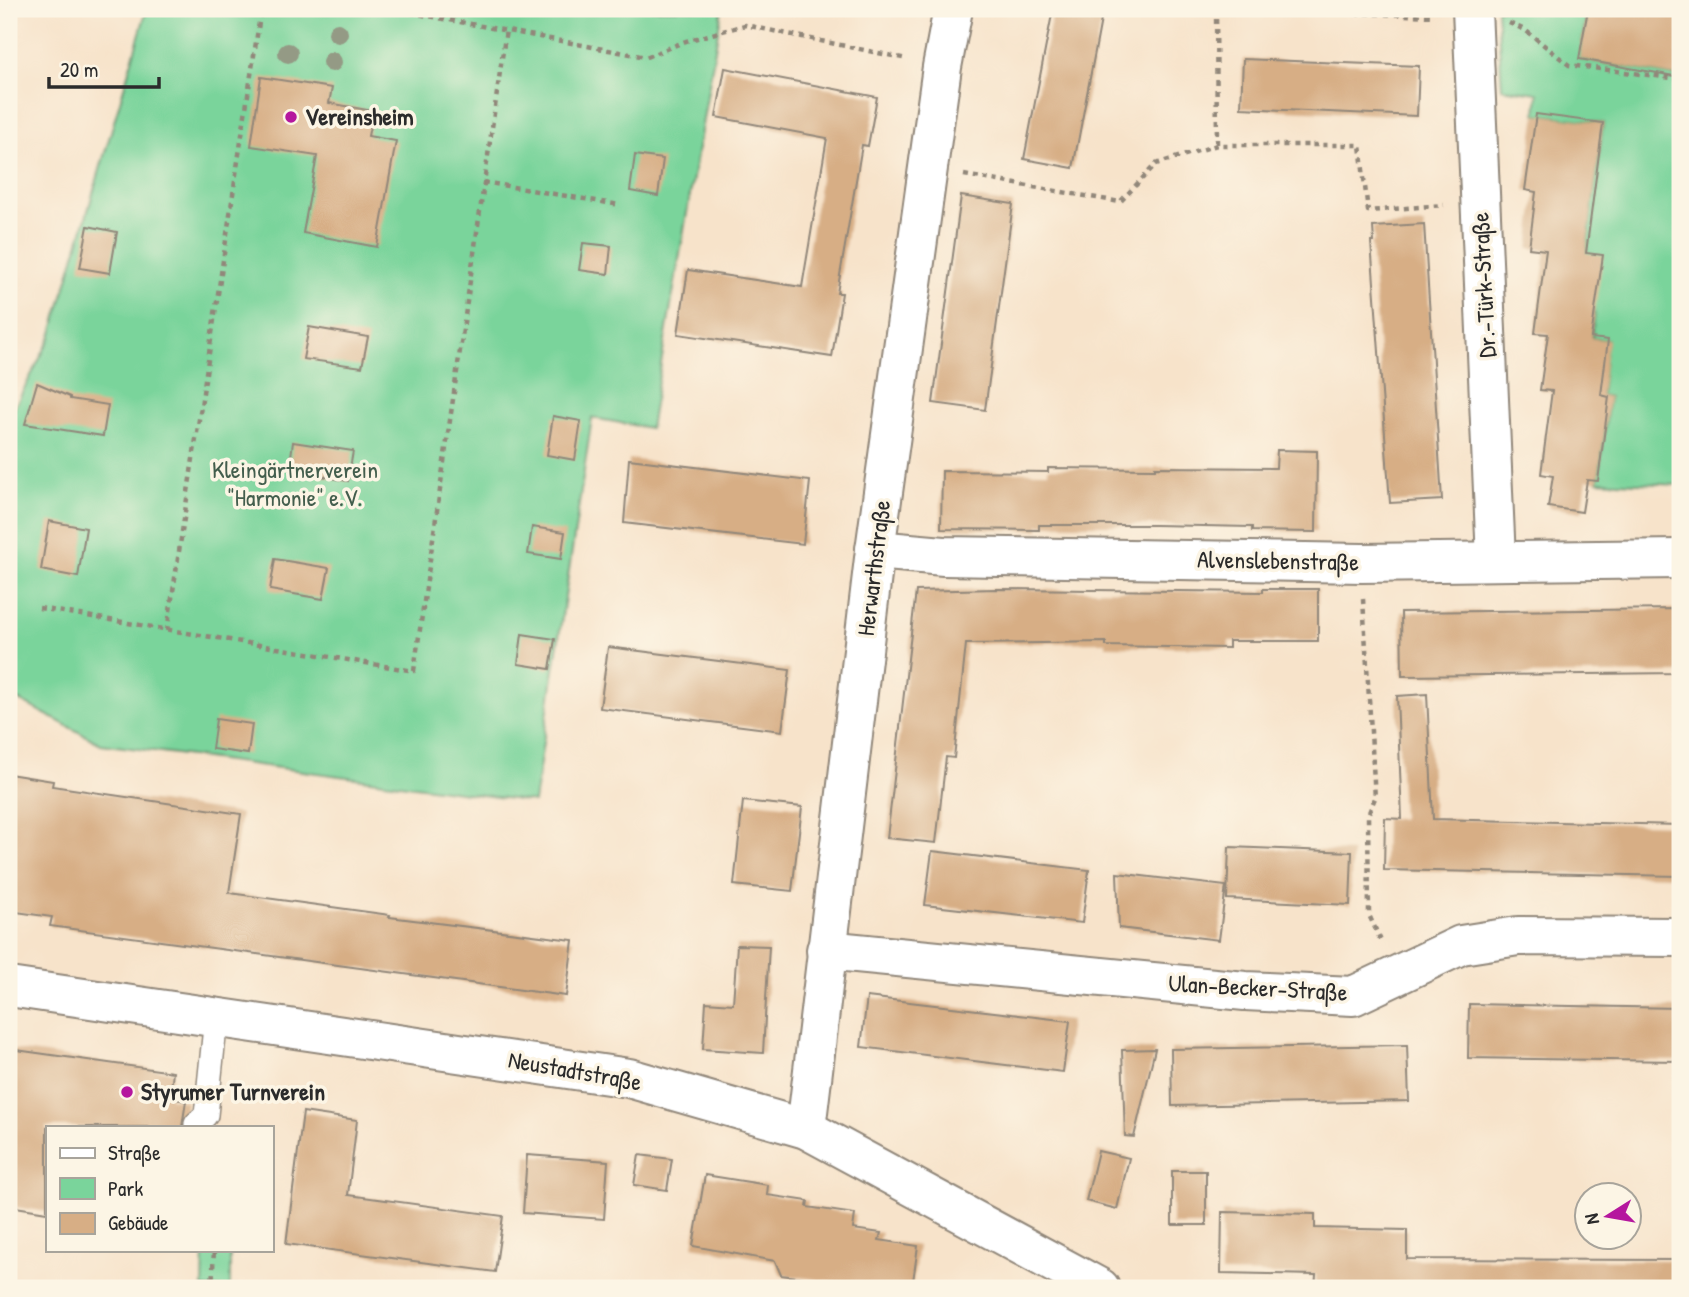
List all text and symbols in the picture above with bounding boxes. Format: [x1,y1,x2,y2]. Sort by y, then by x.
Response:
scale bar [49,46,159,90]
text: 20 m [60,55,98,84]
place label: Vereinsheim [305,100,414,132]
marker: Vereinsheim [283,109,299,125]
street label: Dr.-Türk-Straße [1463,211,1503,358]
park label: Kleingärtnerverein "Harmonie" e.V. [212,453,378,513]
street label: Herwarthstraße [849,498,897,638]
street label: Alvenslebenstraße [1197,543,1360,577]
street label: Ulan-Becker-Straße [1168,966,1349,1008]
street label: Neustadtstraße [506,1043,645,1098]
place label: Styrumer Turnverein [141,1075,325,1108]
marker: Styrumer Turnverein [119,1084,135,1100]
legend [46,1126,273,1252]
text: Straße [108,1138,161,1167]
text: Park [108,1174,143,1203]
north arrow [1574,1182,1644,1252]
text: Gebäude [108,1208,168,1237]
text: N [1578,1212,1605,1227]

